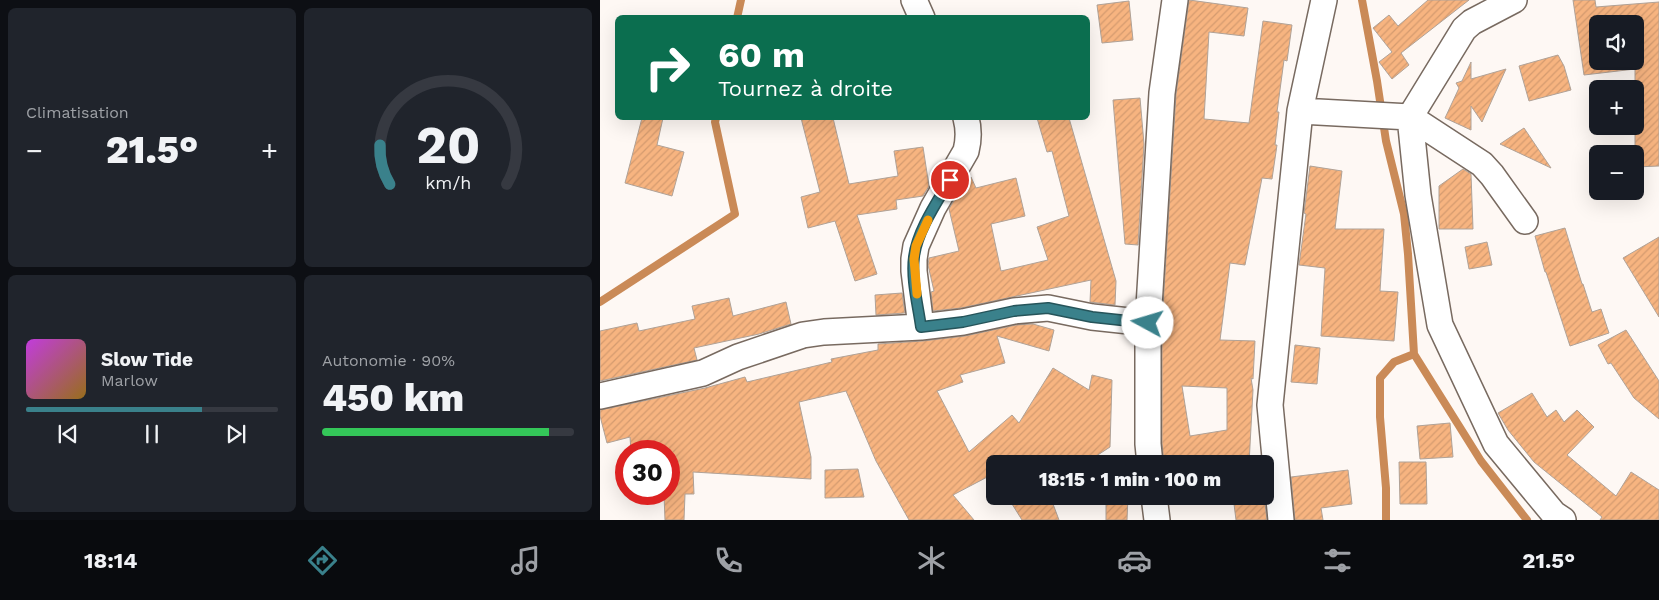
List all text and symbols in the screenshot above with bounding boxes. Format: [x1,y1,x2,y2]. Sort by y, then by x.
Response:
map controls [1589,15,1644,200]
button: sound [1589,15,1644,70]
text: 60 m [718,34,805,76]
icon: right [635,35,700,100]
text: Tournez à droite [718,76,893,101]
button: + [1589,80,1644,135]
text: Climatisation [26,103,129,122]
text: 20 [416,115,480,176]
text: 21.5° [106,128,198,172]
text: − [26,134,43,167]
text: + [261,134,278,167]
button: − [1589,145,1644,200]
pin [929,159,971,201]
icon: arrive [936,166,964,194]
text: km/h [425,172,471,193]
position arrow [1121,296,1173,348]
text: Slow Tide [101,348,193,371]
text: Autonomie · 90% [322,351,455,370]
text: Marlow [101,371,158,390]
text: 450 km [322,376,464,420]
icon: previous [54,420,82,448]
icon: pause [138,420,166,448]
icon: next [222,420,250,448]
speed limit sign: 30 [615,440,680,505]
text: 18:15 · 1 min · 100 m [1039,468,1221,491]
icon: directions [305,543,340,578]
icon: music [508,543,543,578]
icon: phone [711,543,746,578]
icon: climate [914,543,949,578]
icon: car [1117,543,1152,578]
icon: filters [1320,543,1355,578]
text: 18:14 [84,548,138,573]
text: 21.5° [1522,548,1575,573]

